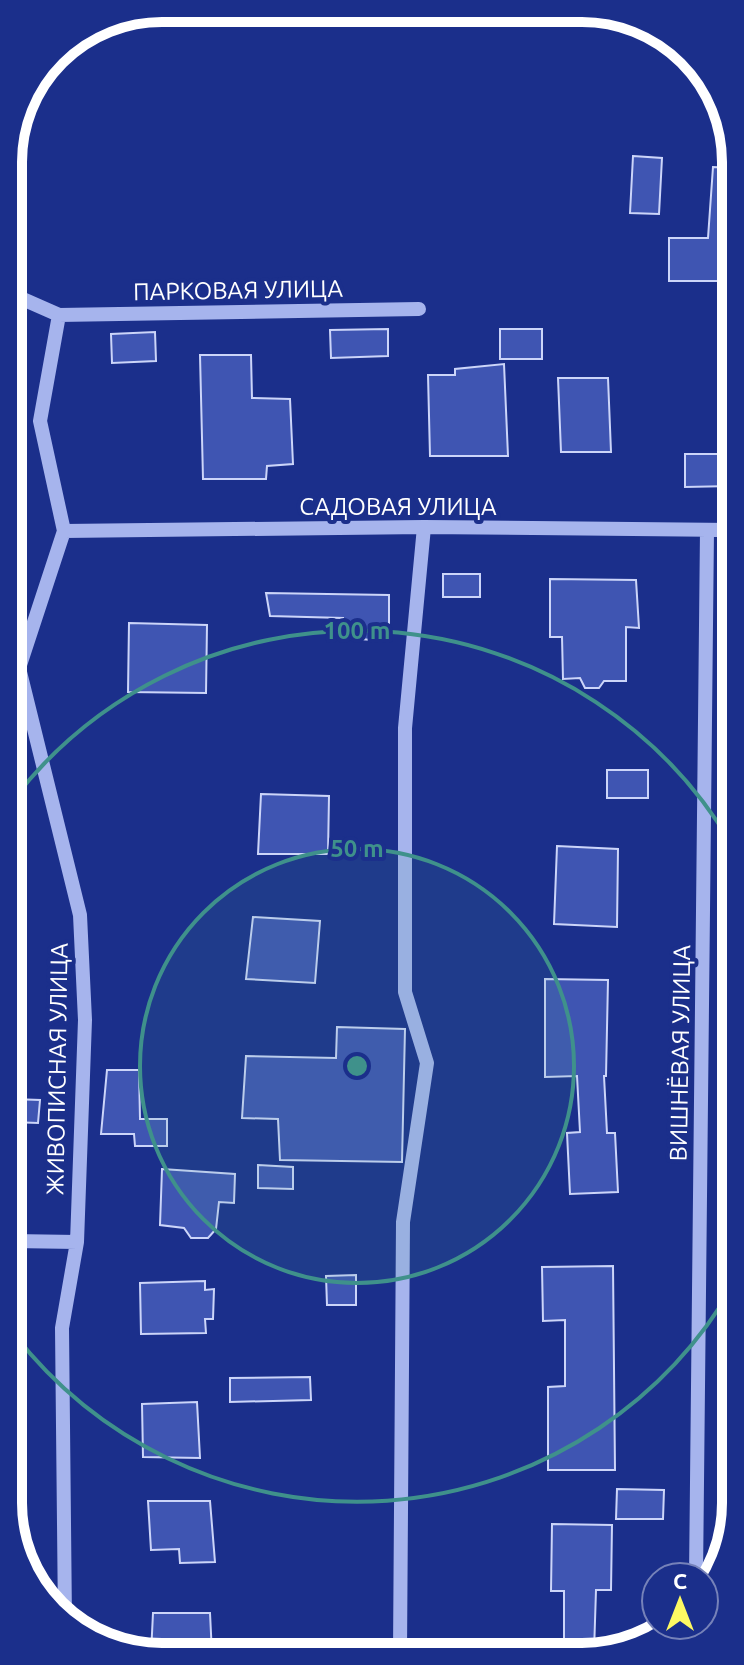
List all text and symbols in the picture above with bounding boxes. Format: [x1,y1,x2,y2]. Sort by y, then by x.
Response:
street label: ПАРКОВАЯ УЛИЦА [133,275,344,305]
street label: САДОВАЯ УЛИЦА [299,493,497,520]
text: 100 m [324,617,390,644]
text: 50 m [330,835,384,862]
street label: ЖИВОПИСНАЯ УЛИЦА [41,942,73,1195]
street label: ВИШНЁВАЯ УЛИЦА [665,944,695,1162]
centre of rings [343,1052,371,1080]
north arrow [640,1561,720,1641]
text: С [673,1568,687,1593]

